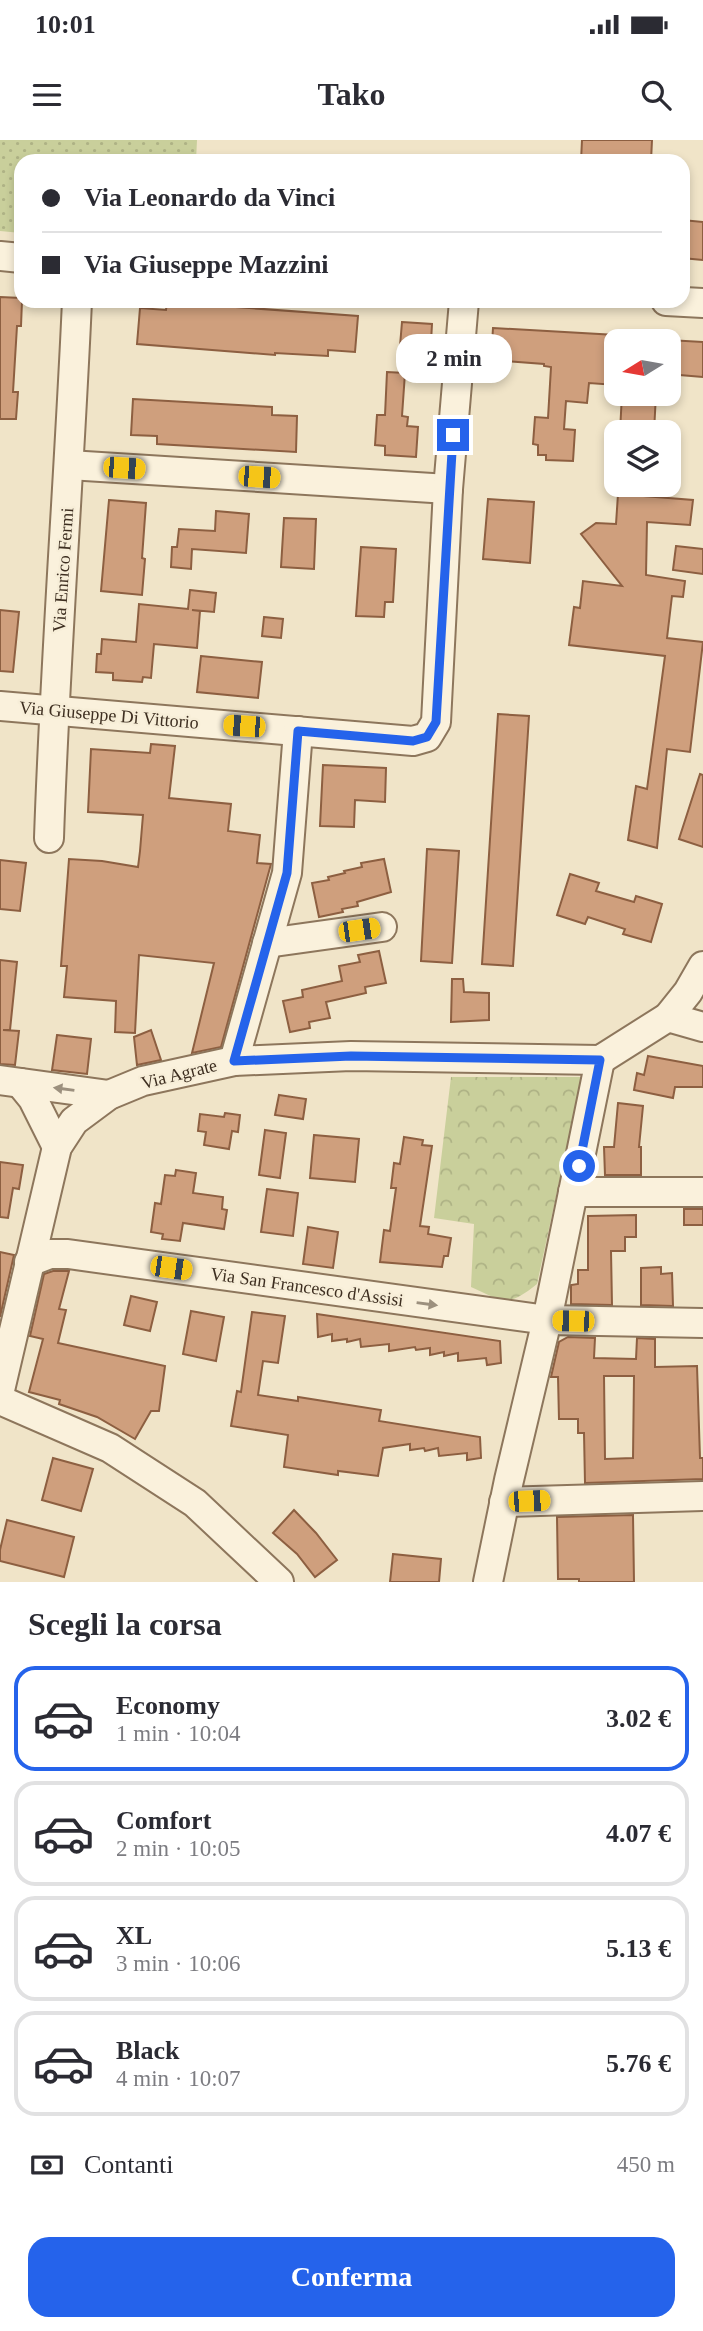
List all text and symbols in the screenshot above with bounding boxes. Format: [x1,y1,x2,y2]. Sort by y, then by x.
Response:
text: 10:01 [35,10,96,39]
icon: menu [28,76,66,114]
text: Tako [317,76,386,112]
icon: search [637,76,675,114]
text: Via Leonardo da Vinci [84,183,335,212]
text: Via Giuseppe Mazzini [84,250,329,279]
north arrow [604,329,681,406]
map controls [604,329,681,497]
callout: 2 min [395,334,511,383]
text: 2 min [426,346,482,371]
route end [437,419,469,451]
button: layers [604,420,681,497]
car [103,456,146,480]
car [238,465,281,489]
street label: Via Enrico Fermi [49,507,77,633]
street label: Via Giuseppe Di Vittorio [18,697,200,733]
car [223,714,266,738]
car [337,917,382,943]
street label: Via Agrate [139,1055,219,1093]
one-way arrow [53,1083,75,1094]
route start [563,1150,595,1182]
car [149,1255,194,1281]
street label: Via San Francesco d'Assisi [209,1264,405,1310]
one-way arrow [416,1298,438,1309]
car [552,1310,595,1332]
car [508,1490,551,1512]
text: Scegli la corsa [28,1606,222,1642]
icon: car [32,1687,95,1750]
text: Economy [116,1691,220,1720]
text: 3.02 € [606,1704,671,1733]
text: 1 min · 10:04 [116,1721,241,1746]
icon: car [32,1802,95,1865]
text: Comfort [116,1806,211,1835]
text: 4.07 € [606,1819,671,1848]
text: 2 min · 10:05 [116,1836,241,1861]
icon: car [32,1917,95,1980]
text: XL [116,1921,152,1950]
text: 5.13 € [606,1934,671,1963]
text: 3 min · 10:06 [116,1951,241,1976]
icon: car [32,2032,95,2095]
text: Black [116,2036,180,2065]
text: 5.76 € [606,2049,671,2078]
text: 4 min · 10:07 [116,2066,241,2091]
icon: cash [28,2146,66,2184]
text: Contanti [84,2150,174,2179]
text: 450 m [617,2152,675,2177]
button: Conferma [28,2237,675,2317]

